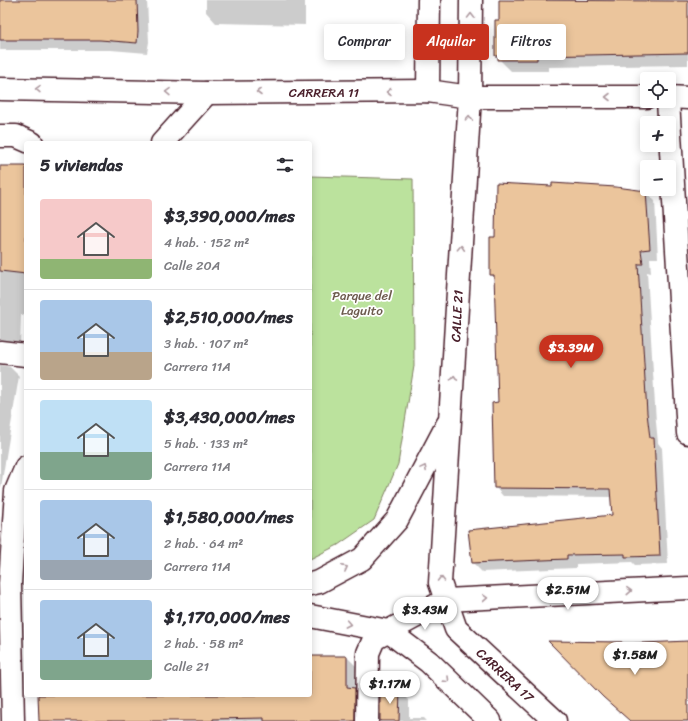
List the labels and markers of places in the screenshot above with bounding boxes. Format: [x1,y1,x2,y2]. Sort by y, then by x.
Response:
pin: $3.39M [538,335,604,369]
pin: $2.51M [535,577,601,611]
pin: $3.43M [392,597,458,631]
pin: $1.58M [602,642,668,676]
pin: $1.17M [357,671,423,705]

